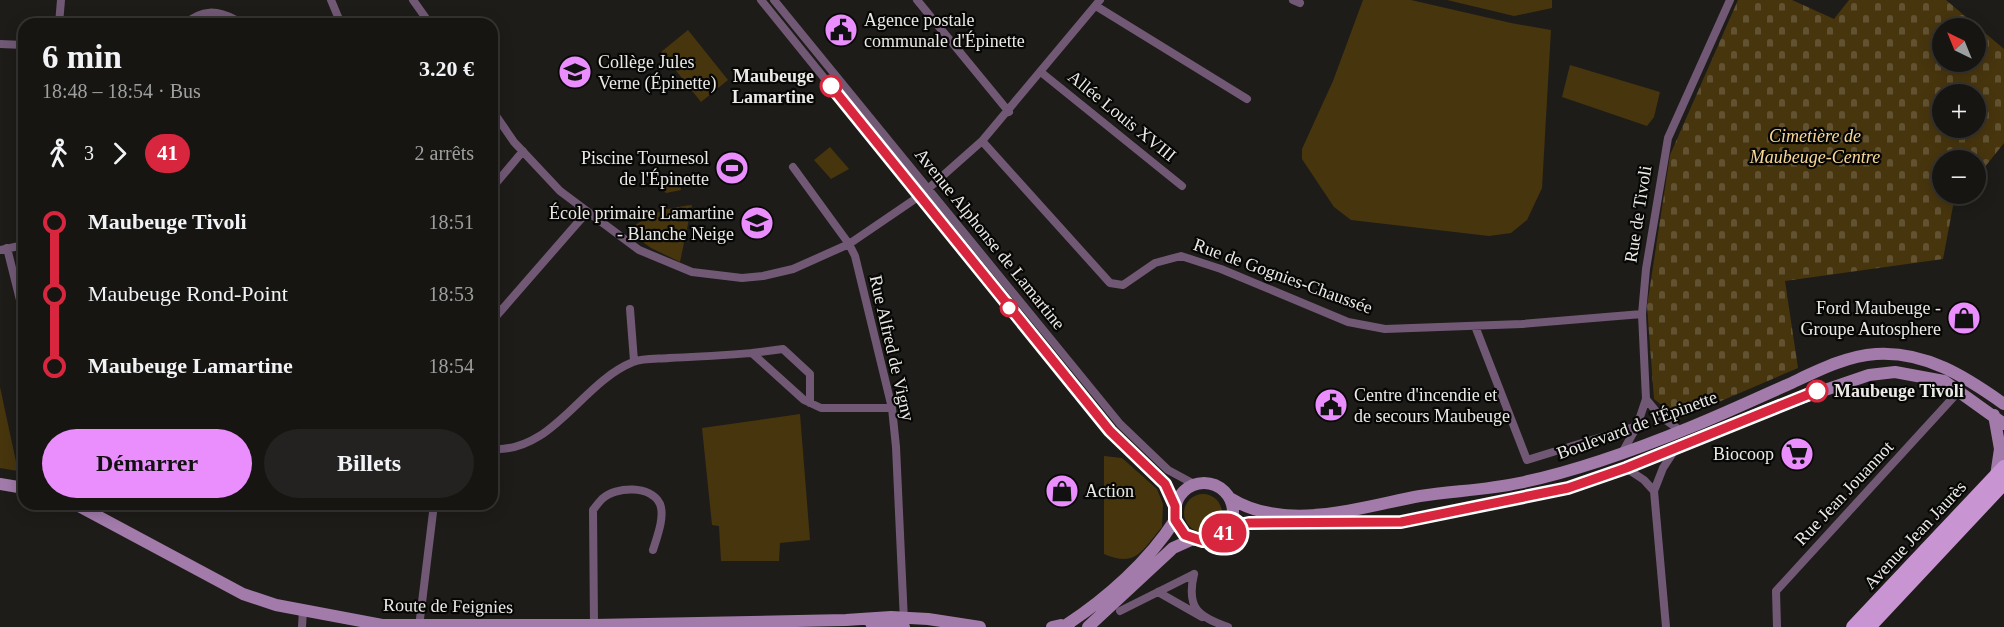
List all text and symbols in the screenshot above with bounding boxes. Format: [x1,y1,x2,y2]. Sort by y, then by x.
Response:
place label: Agence postale communale d'Épinette [864,10,1025,51]
public building icon: Agence postale communale d'Épinette [823,12,859,48]
north arrow [1932,18,1986,72]
map controls [1932,18,1986,204]
text: 6 min [42,39,122,75]
place label: Collège Jules Verne (Épinette) [598,52,716,94]
school or university icon: Collège Jules Verne (Épinette) [557,54,593,90]
text: 3.20 € [419,56,474,81]
place label: Maubeuge Lamartine [732,66,814,107]
street label: Allée Louis XVIII [1064,66,1180,166]
marker: Maubeuge Lamartine [820,75,842,97]
text: 18:48 – 18:54 · Bus [42,80,201,102]
button: + [1932,84,1986,138]
park label: Cimetière de Maubeuge-Centre [1749,126,1880,167]
icon: walk [42,137,75,170]
icon: forward [103,137,136,170]
text: 41 [157,141,178,165]
text: 3 [84,142,94,164]
text: 2 arrêts [415,142,474,164]
street label: Avenue Alphonse de Lamartine [911,144,1069,334]
place label: Piscine Tournesol de l'Épinette [581,148,709,189]
sports icon: Piscine Tournesol de l'Épinette [714,150,750,186]
button: − [1932,150,1986,204]
street label: Rue de Tivoli [1620,164,1656,264]
place label: École primaire Lamartine - Blanche Neige [549,202,734,244]
school or university icon: École primaire Lamartine - Blanche Neige [739,205,775,241]
text: Maubeuge Tivoli [88,209,247,234]
text: 18:51 [428,211,474,233]
street label: Rue de Gognies-Chaussée [1191,234,1375,318]
street label: Rue Alfred de Vigny [865,273,919,423]
text: Maubeuge Rond-Point [88,281,288,306]
text: 18:53 [428,283,474,305]
place label: Ford Maubeuge - Groupe Autosphere [1801,298,1941,339]
unlabelled marker [1000,299,1018,317]
shop icon: Ford Maubeuge - Groupe Autosphere [1946,300,1982,336]
text: Maubeuge Lamartine [88,353,293,378]
text: 18:54 [428,355,474,377]
marker: Maubeuge Tivoli [1806,380,1828,402]
place label: Maubeuge Tivoli [1834,381,1964,401]
place label: Centre d'incendie et de secours Maubeuge [1354,385,1510,426]
street label: Boulevard de l'Épinette [1554,386,1720,463]
public building icon: Centre d'incendie et de secours Maubeuge [1313,387,1349,423]
button: Démarrer [42,429,252,498]
button: Billets [264,429,474,498]
supermarket icon: Biocoop [1779,436,1815,472]
street label: Rue Jean Jouannot [1791,437,1897,549]
place label: Biocoop [1713,444,1774,464]
shop icon: Action [1044,473,1080,509]
street label: Avenue Jean Jaurès [1860,477,1970,593]
place label: Action [1085,481,1134,501]
line badge: 41 [1197,514,1251,552]
text: 41 [1214,521,1235,545]
street label: Route de Feignies [383,595,513,617]

